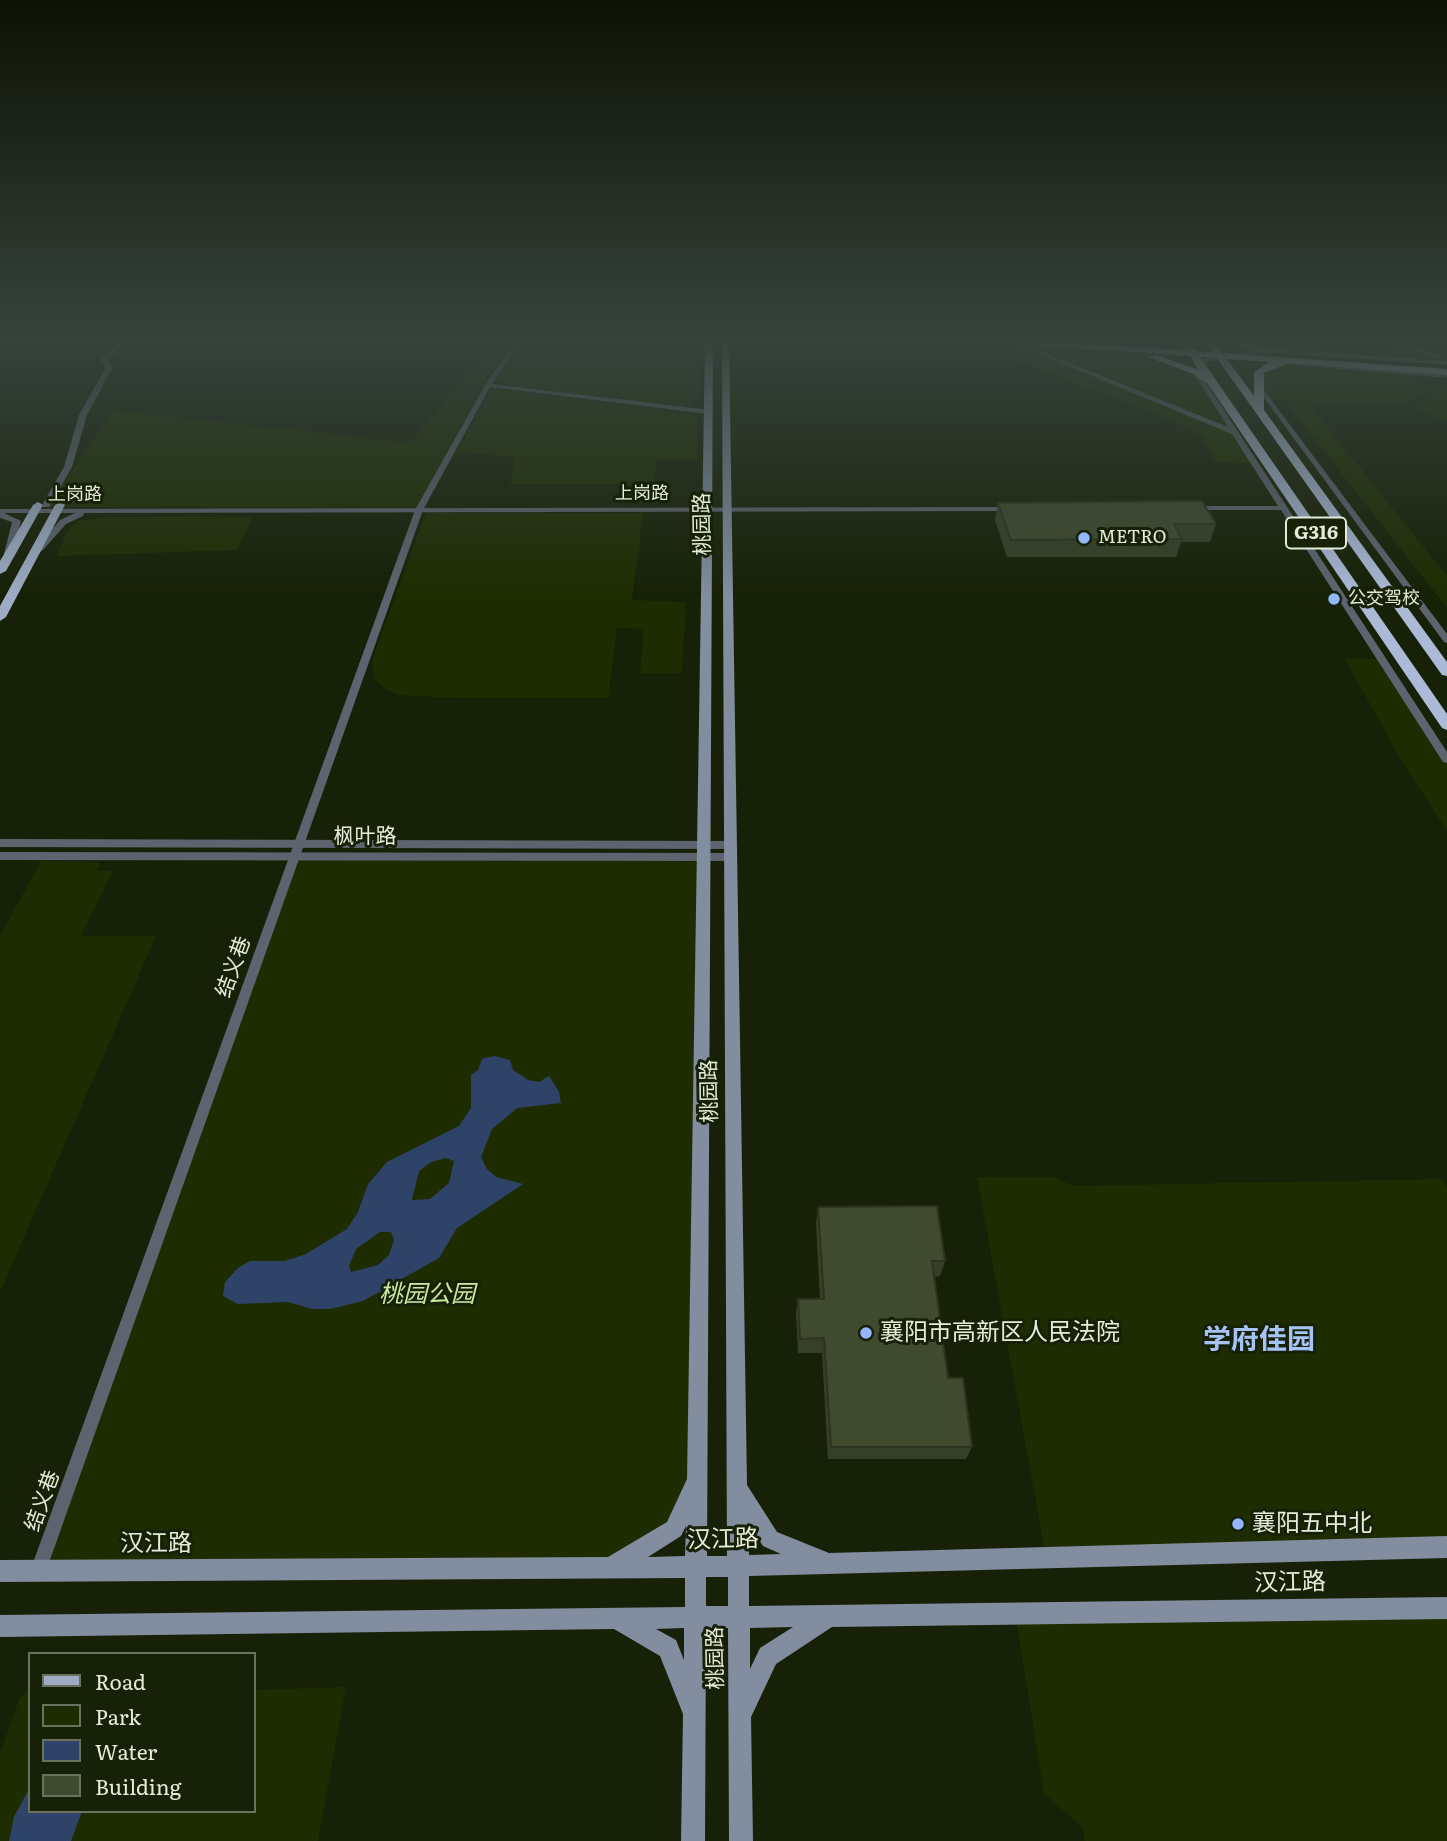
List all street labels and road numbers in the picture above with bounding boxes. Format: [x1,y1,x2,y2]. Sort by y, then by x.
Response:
street label: 上岗路 [615,483,669,505]
street label: 上岗路 [48,484,102,506]
street label: 桃园路 [690,492,716,556]
road number: G316 [1286,518,1346,548]
street label: 枫叶路 [334,824,396,850]
street label: 结义巷 [211,933,257,1001]
street label: 桃园路 [697,1059,723,1123]
street label: 结义巷 [20,1467,66,1535]
street label: 汉江路 [687,1525,759,1555]
street label: 汉江路 [120,1530,192,1558]
street label: 汉江路 [1254,1568,1326,1598]
street label: 桃园路 [703,1626,729,1690]

